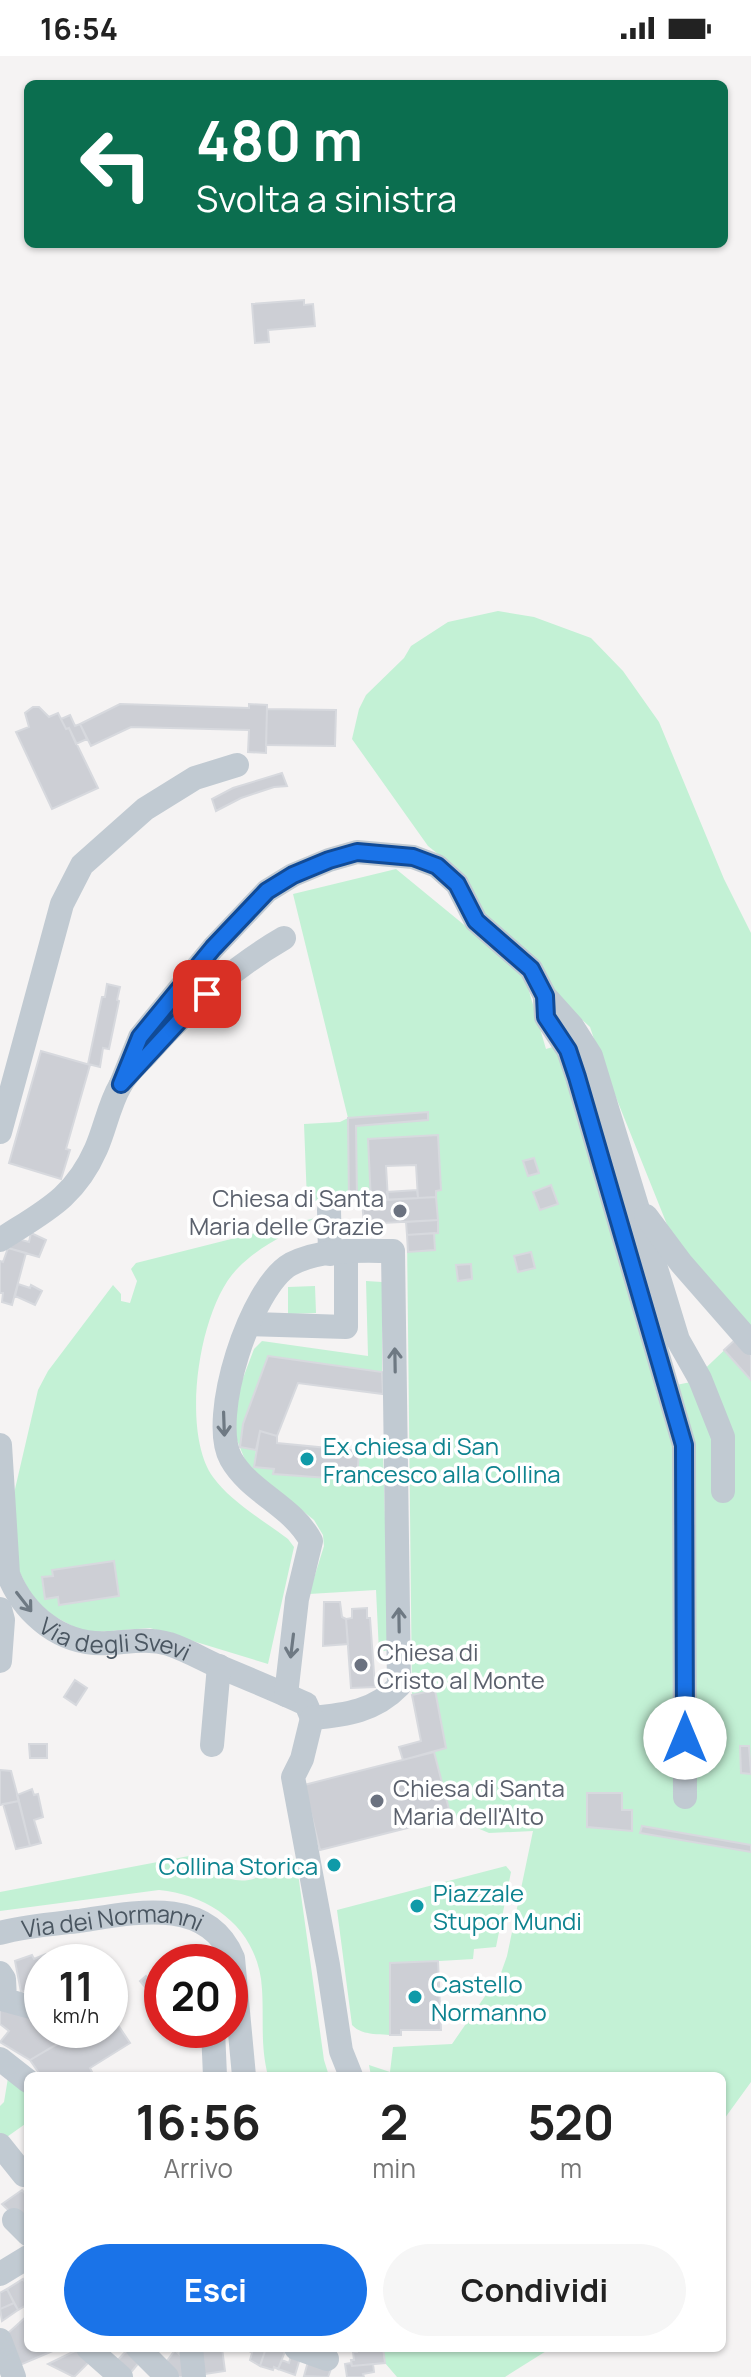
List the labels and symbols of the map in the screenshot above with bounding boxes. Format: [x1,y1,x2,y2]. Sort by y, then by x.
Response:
pin [173,960,241,1028]
place label: Chiesa di Santa Maria delle Grazie [189,1181,384,1242]
marker: Chiesa di Santa Maria delle Grazie [391,1202,409,1220]
one-way arrow [387,1347,403,1374]
one-way arrow [216,1410,231,1437]
place label: Ex chiesa di San Francesco alla Collina [323,1429,561,1490]
marker: Ex chiesa di San Francesco alla Collina [298,1450,316,1468]
one-way arrow [14,1592,32,1613]
one-way arrow [392,1607,407,1634]
street label: Via degli Svevi [33,1609,197,1668]
one-way arrow [284,1633,299,1659]
place label: Chiesa di Cristo al Monte [377,1635,545,1696]
marker: Chiesa di Cristo al Monte [352,1656,370,1674]
position arrow [643,1696,727,1780]
place label: Chiesa di Santa Maria dell'Alto [393,1771,565,1832]
marker: Chiesa di Santa Maria dell'Alto [368,1792,386,1810]
place label: Collina Storica [159,1849,318,1882]
marker: Collina Storica [325,1856,343,1874]
place label: Piazzale Stupor Mundi [433,1876,582,1937]
street label: Via dei Normanni [19,1896,210,1944]
marker: Piazzale Stupor Mundi [408,1897,426,1915]
speed limit sign: 20 [144,1944,248,2048]
place label: Castello Normanno [431,1967,547,2028]
marker: Castello Normanno [406,1988,424,2006]

